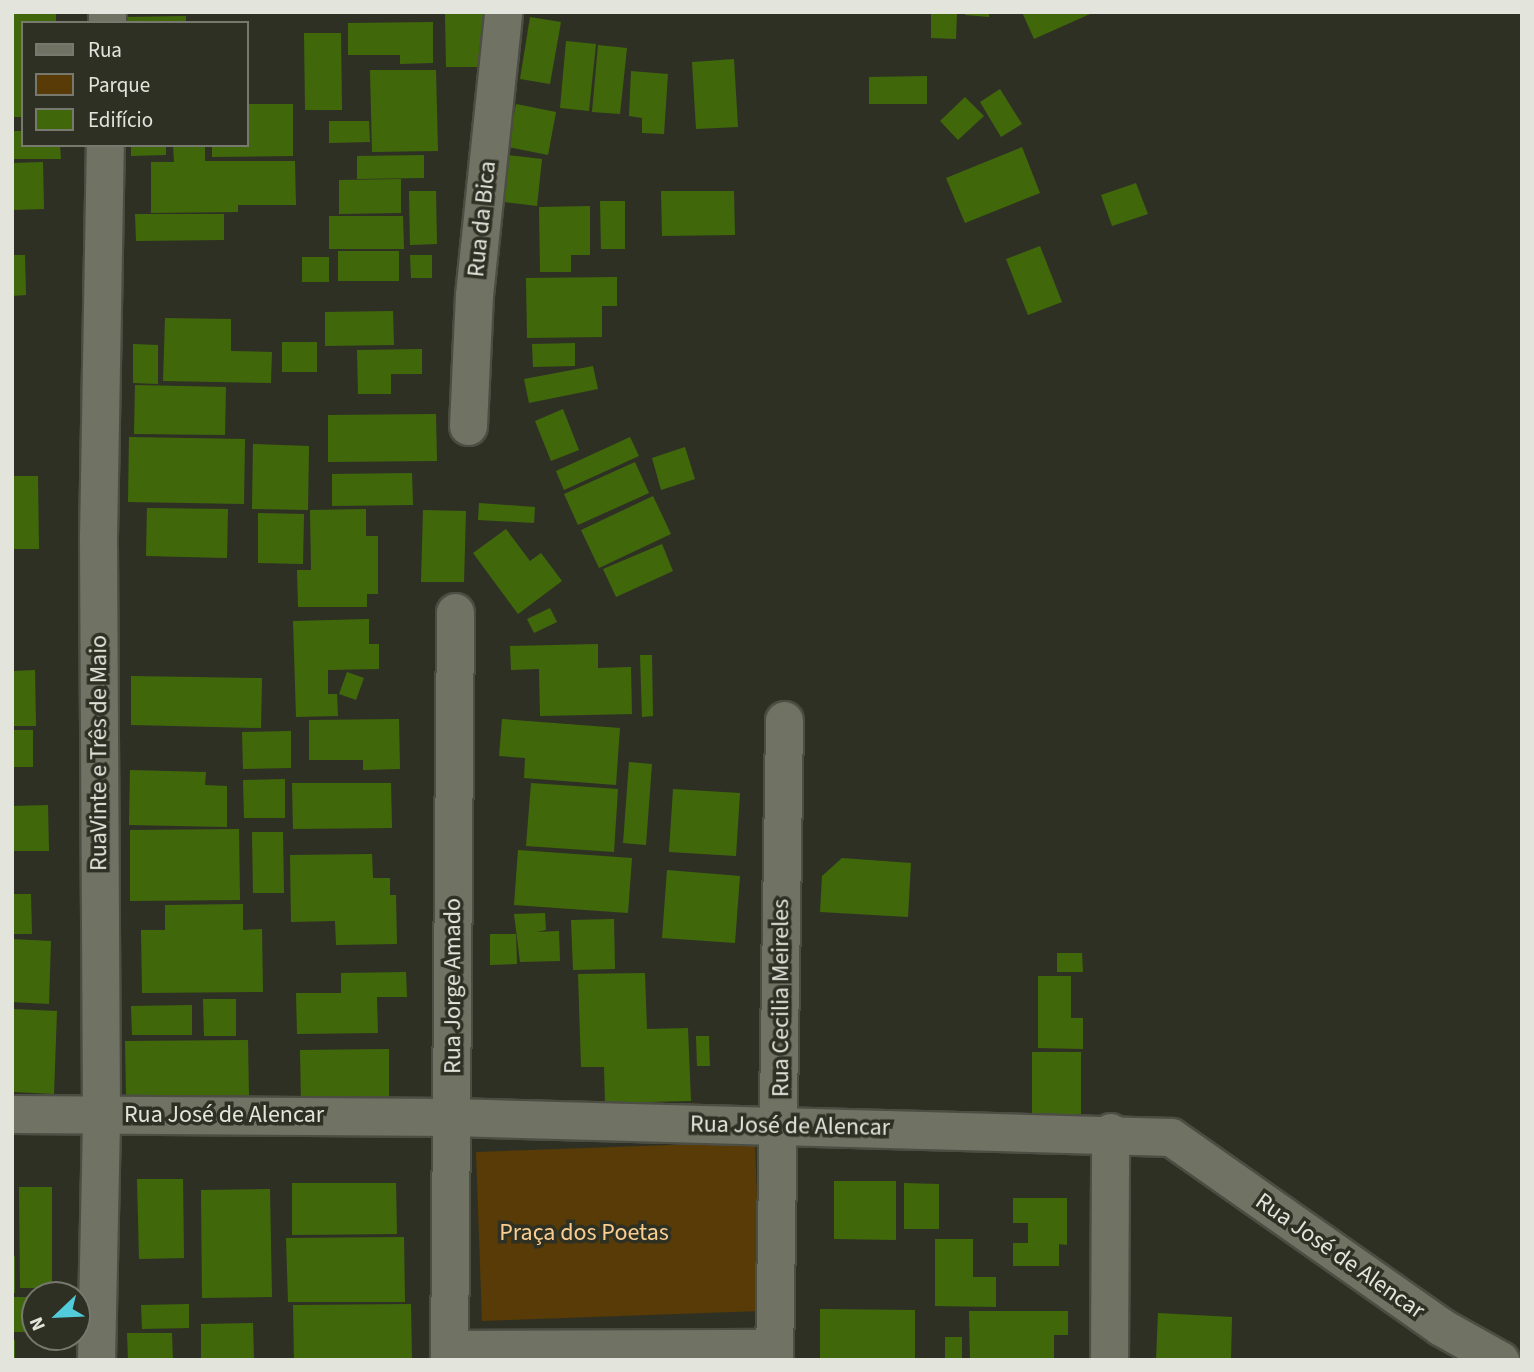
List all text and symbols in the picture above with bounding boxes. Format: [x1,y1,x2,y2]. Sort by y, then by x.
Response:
legend [21,21,248,147]
text: Rua [88,35,122,65]
text: Parque [88,70,150,100]
text: Edifício [88,105,153,135]
street label: Rua da Bica [462,159,502,279]
street label: RuaVinte e Três de Maio [85,635,113,871]
street label: Rua Jorge Amado [439,898,467,1074]
street label: Rua Cecilia Meireles [767,899,795,1097]
street label: Rua José de Alencar [124,1101,324,1129]
street label: Rua José de Alencar [690,1110,890,1142]
street label: Rua José de Alencar [1250,1187,1430,1325]
park label: Praça dos Poetas [499,1219,669,1247]
north arrow [21,1281,91,1351]
text: N [23,1313,53,1335]

